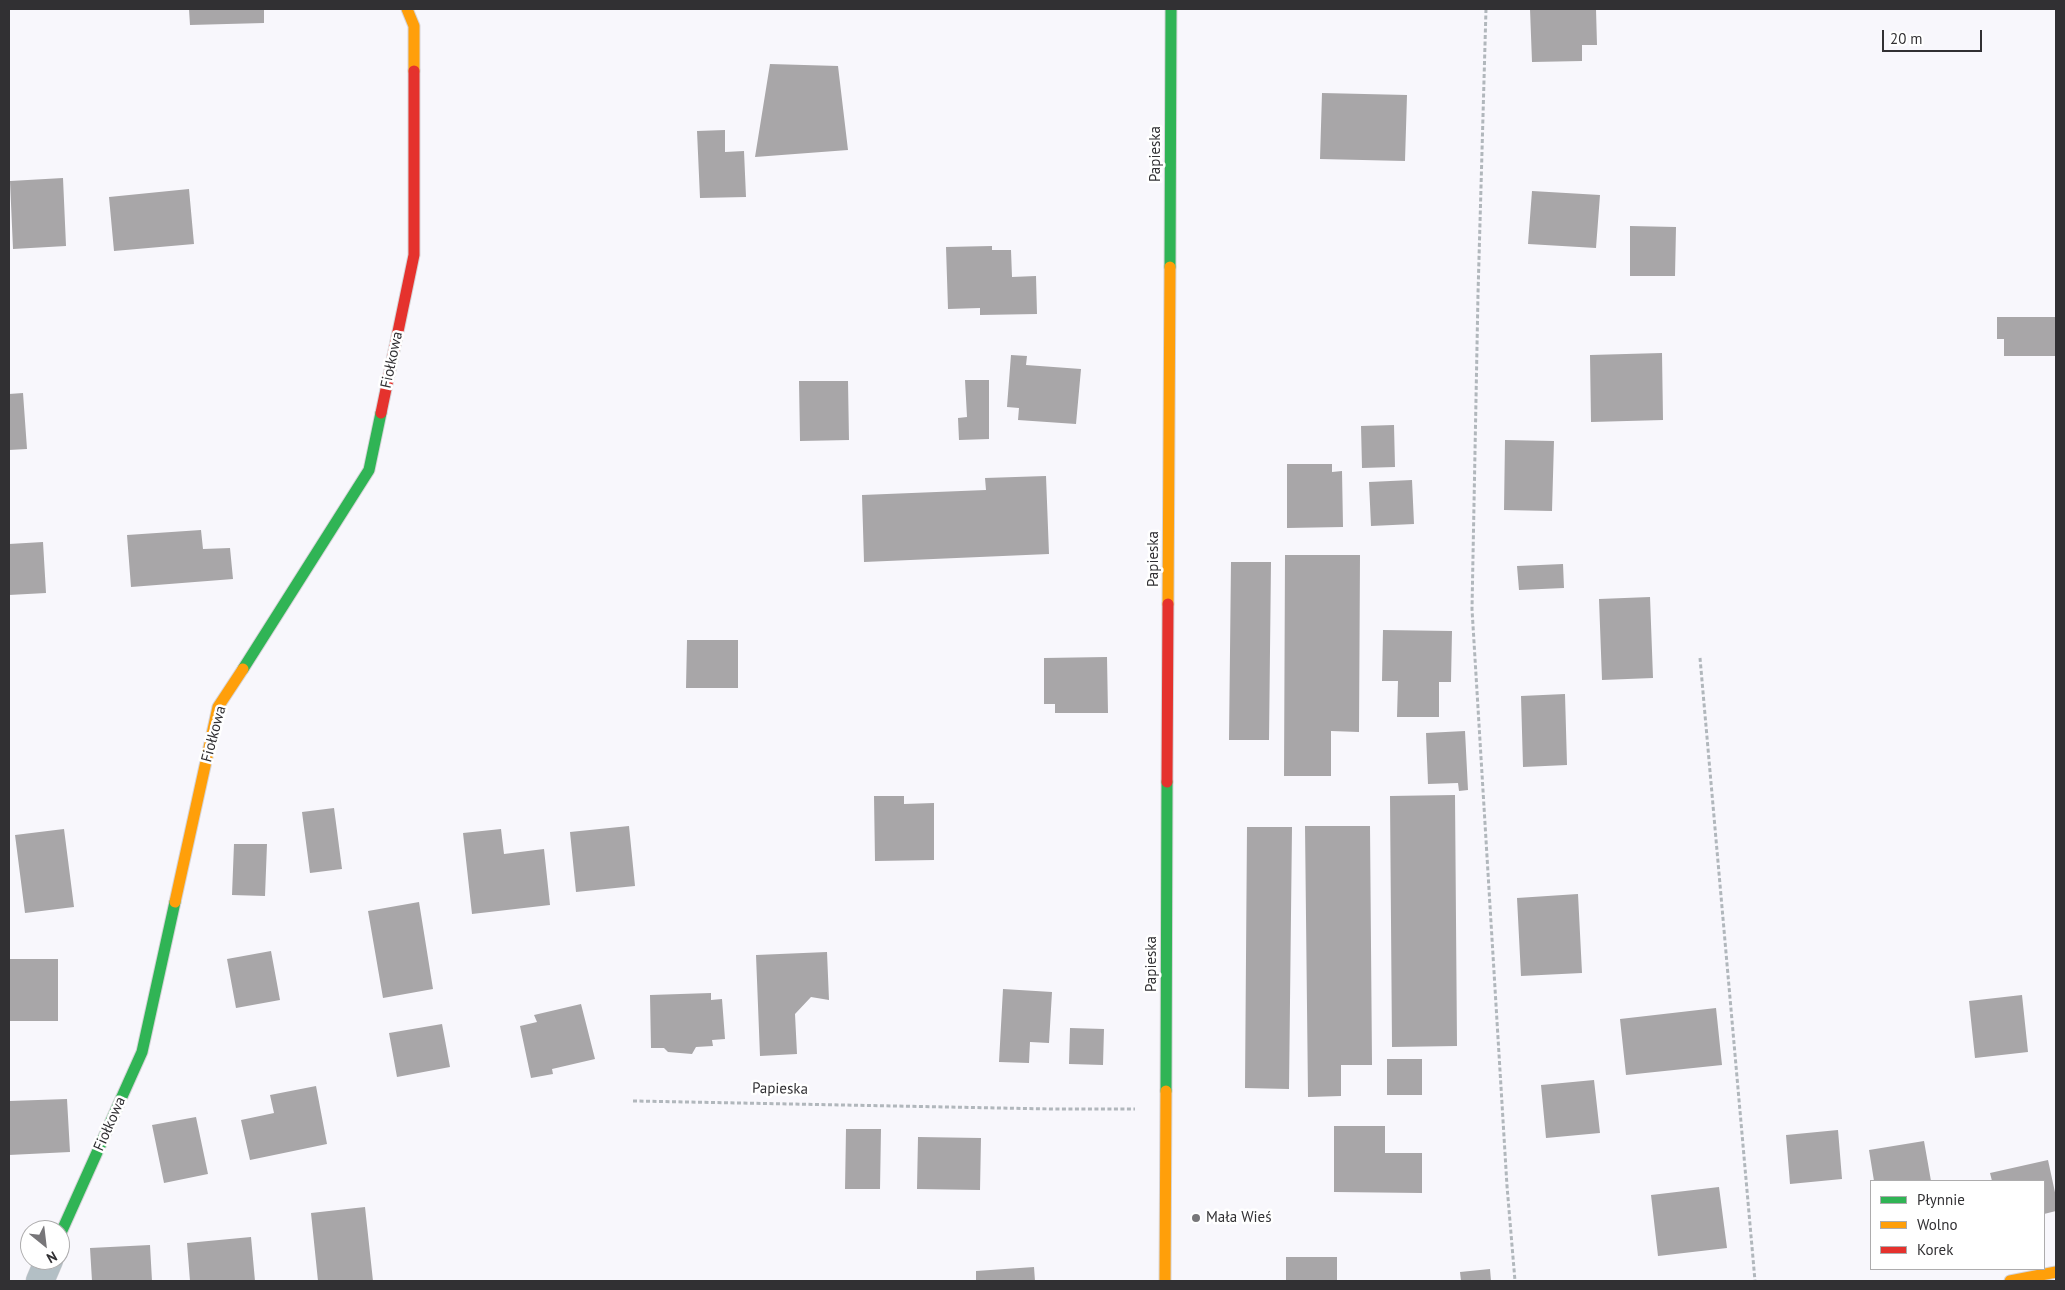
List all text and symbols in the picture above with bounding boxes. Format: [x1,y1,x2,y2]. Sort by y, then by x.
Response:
scale bar [1885,20,1985,52]
text: 20 m [1890,29,1923,48]
street label: Papieska [1147,126,1165,182]
street label: Fiołkowa [377,330,407,390]
street label: Papieska [1145,531,1163,587]
street label: Fiołkowa [198,704,230,764]
street label: Papieska [1143,936,1161,992]
street label: Papieska [752,1080,808,1098]
street label: Fiołkowa [90,1094,130,1154]
legend [1870,1180,2045,1270]
text: Płynnie [1917,1190,1965,1209]
place label: Mała Wieś [1206,1209,1272,1227]
marker: Mała Wieś [1190,1212,1202,1224]
text: Wolno [1917,1215,1957,1234]
north arrow [20,1220,70,1270]
text: Korek [1917,1240,1953,1259]
text: N [43,1247,60,1267]

